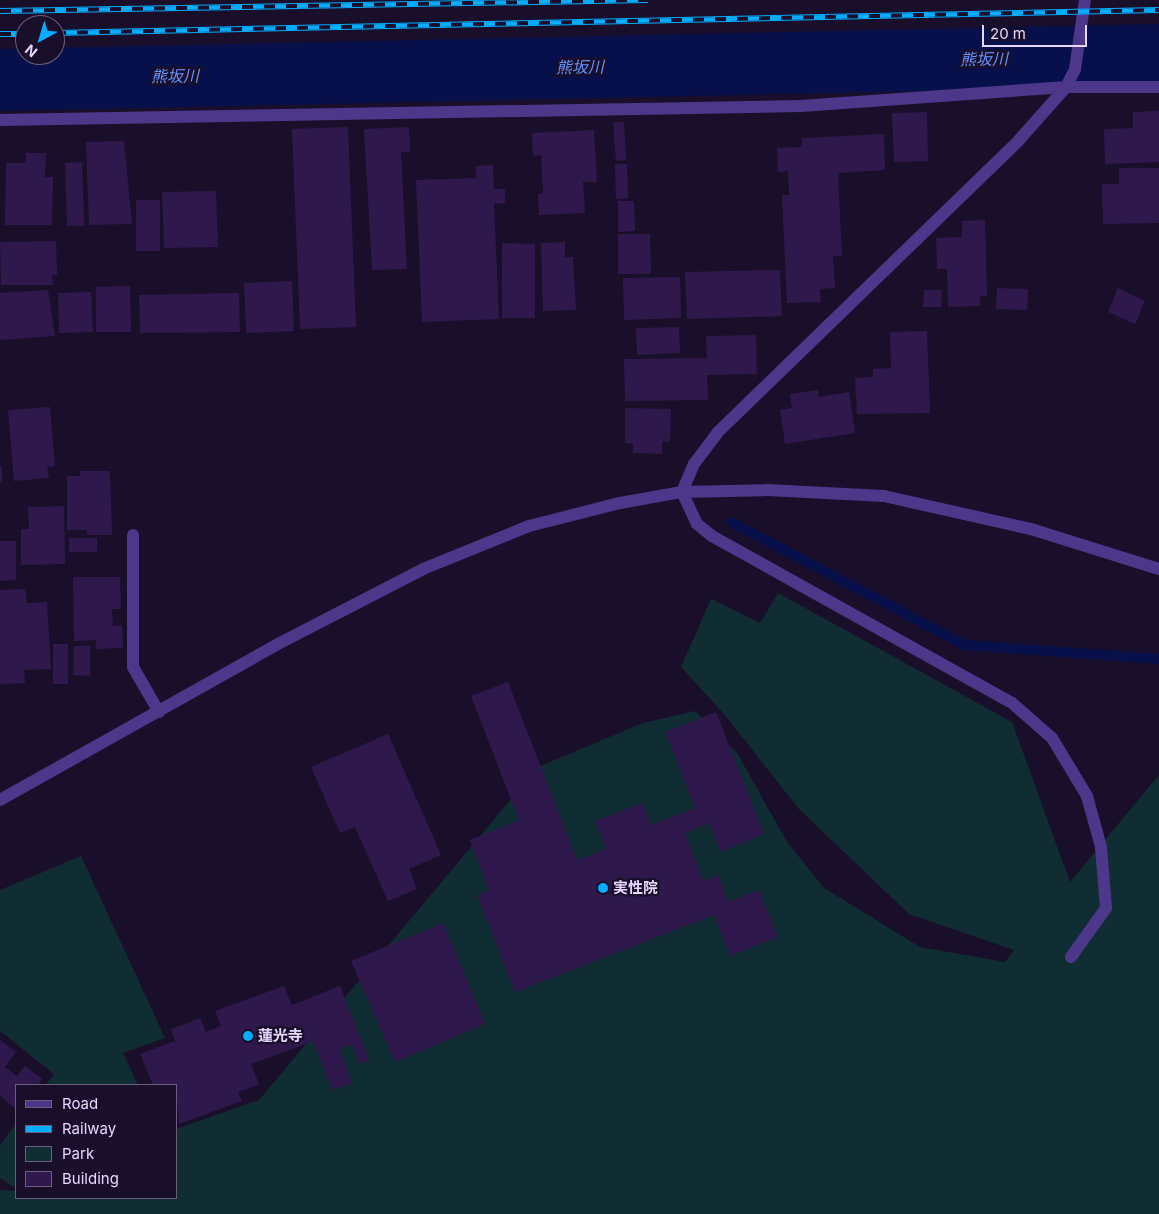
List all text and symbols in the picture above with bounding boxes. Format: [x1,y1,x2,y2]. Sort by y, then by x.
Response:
north arrow [15,15,65,65]
scale bar [984,15,1089,47]
text: 20 m [990,24,1026,43]
text: N [21,41,40,61]
water label: 熊坂川 [960,49,1008,69]
water label: 熊坂川 [556,57,604,77]
water label: 熊坂川 [151,66,199,86]
place label: 実性院 [613,879,658,897]
marker: 実性院 [597,882,609,894]
place label: 蓮光寺 [258,1027,303,1045]
marker: 蓮光寺 [242,1030,254,1042]
legend [15,1084,178,1199]
text: Road [62,1094,98,1113]
text: Railway [62,1119,116,1138]
text: Park [62,1144,94,1163]
text: Building [62,1169,119,1188]

